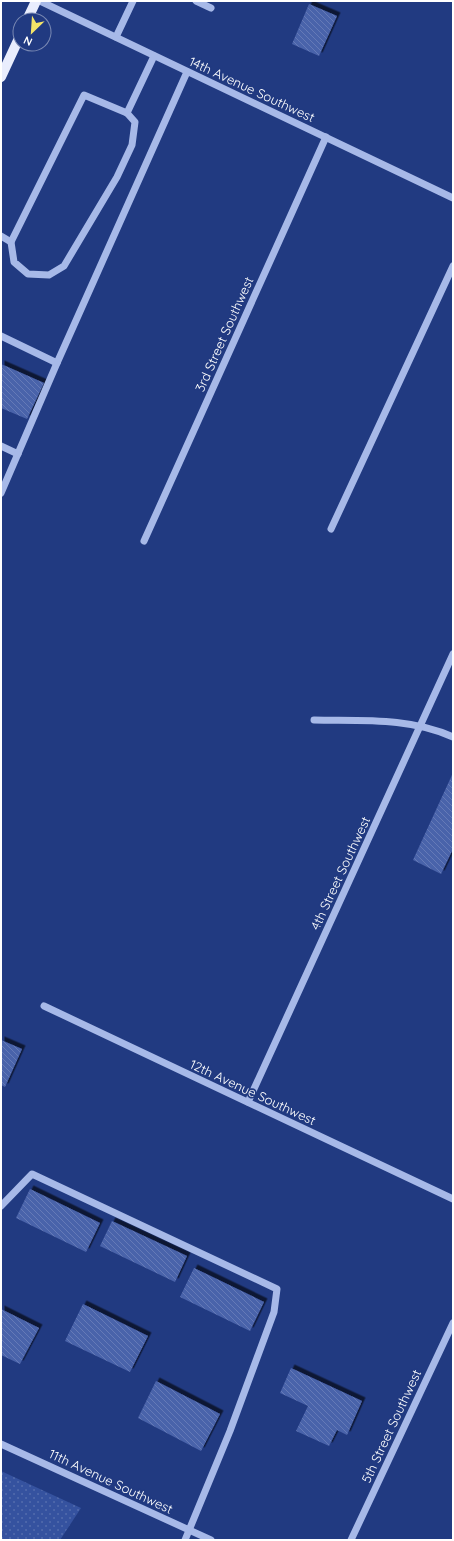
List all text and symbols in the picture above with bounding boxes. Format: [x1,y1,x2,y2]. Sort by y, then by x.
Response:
north arrow [12,12,52,52]
text: N [21,33,34,49]
street label: 14th Avenue Southwest [187,53,317,125]
street label: 3rd Street Southwest [191,274,257,394]
street label: 4th Street Southwest [307,814,373,932]
street label: 12th Avenue Southwest [187,1056,319,1128]
street label: 5th Street Southwest [358,1367,424,1485]
street label: 11th Avenue Southwest [46,1445,176,1517]

